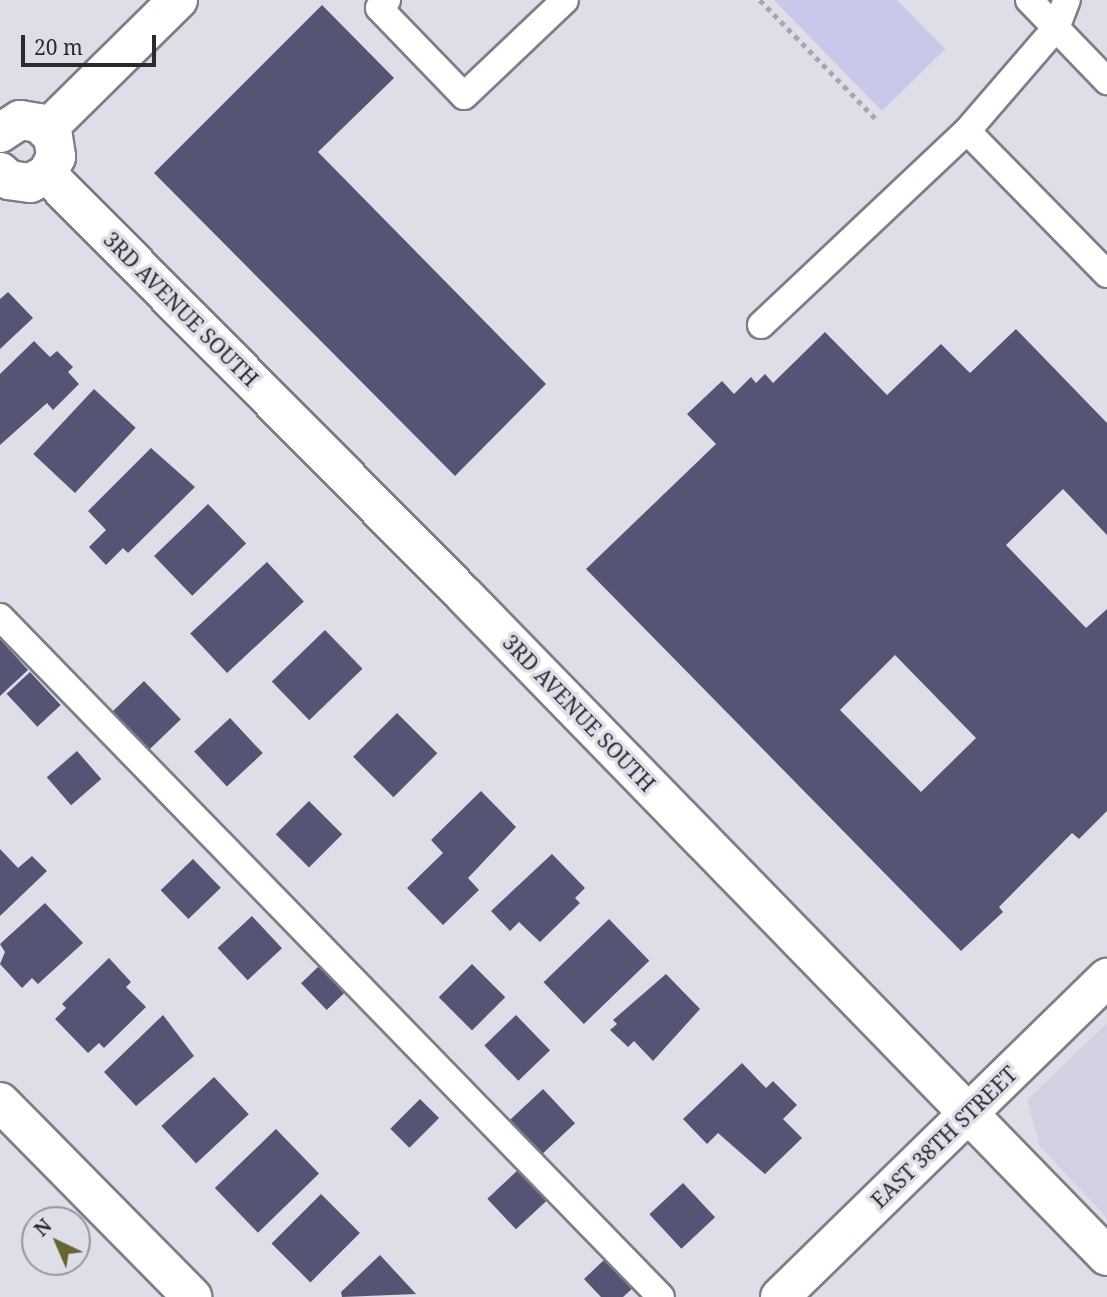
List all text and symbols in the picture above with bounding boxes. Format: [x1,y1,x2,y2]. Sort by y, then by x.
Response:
scale bar [24,21,159,65]
text: 20 m [34,33,83,61]
street label: 3RD AVENUE SOUTH [99,227,263,391]
street label: 3RD AVENUE SOUTH [498,629,660,797]
street label: EAST 38TH STREET [866,1061,1022,1213]
north arrow [21,1206,91,1276]
text: N [28,1213,57,1242]

